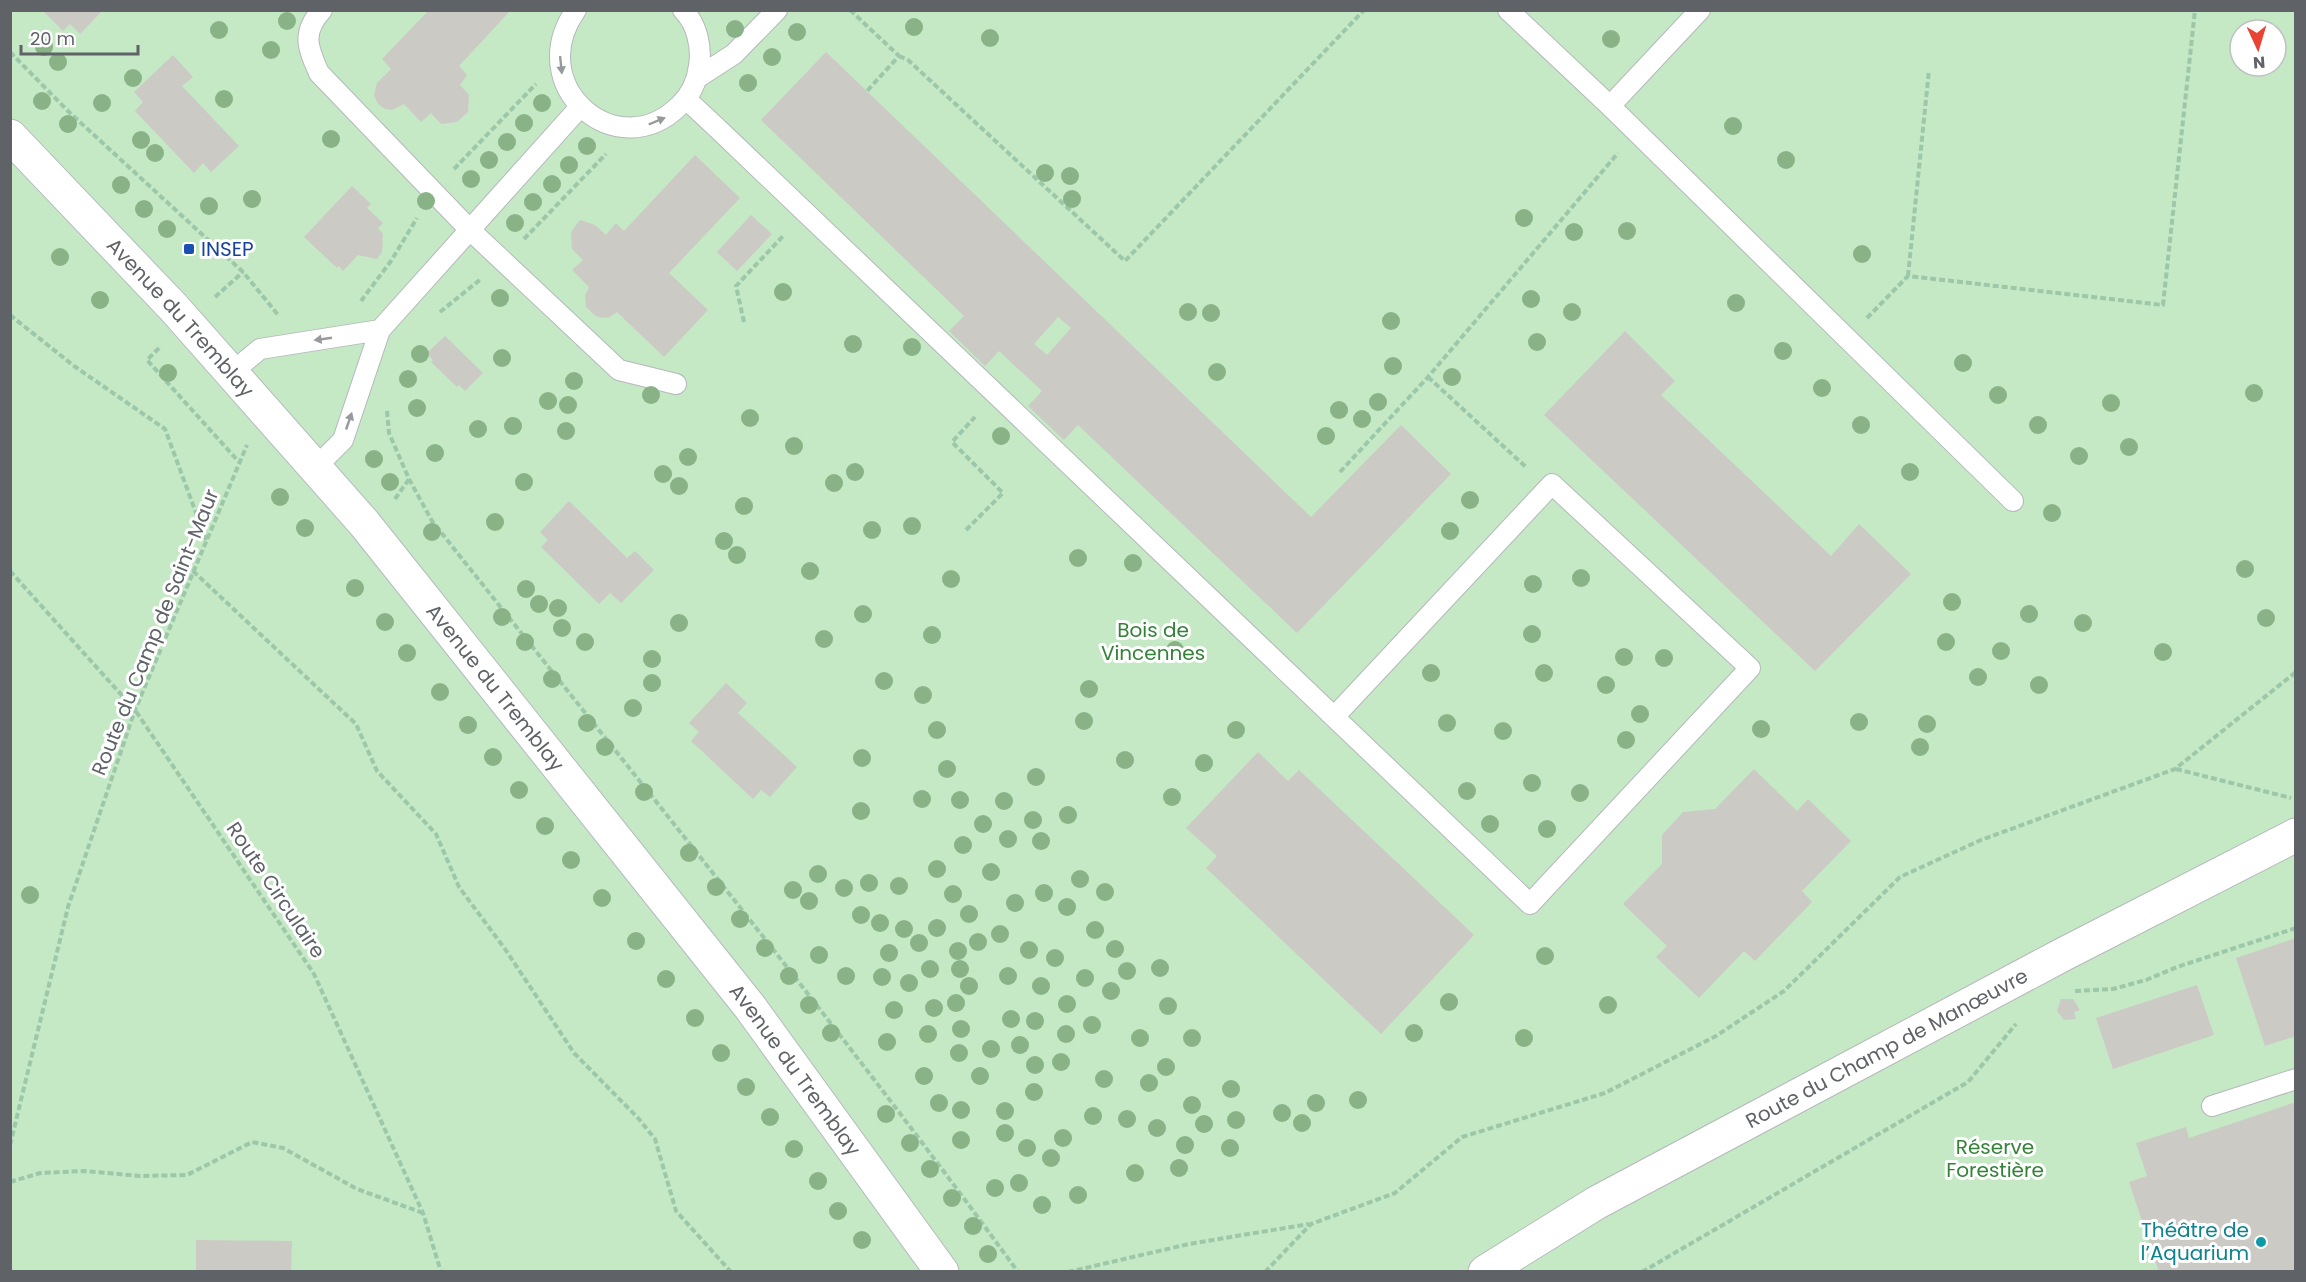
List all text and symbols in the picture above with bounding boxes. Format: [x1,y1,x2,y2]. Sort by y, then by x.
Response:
scale bar [21,18,138,56]
north arrow [2228,18,2288,78]
text: 20 m [30,26,75,51]
text: N [2252,51,2266,74]
one-way arrow [556,55,566,74]
one-way arrow [648,116,666,126]
street label: Avenue du Tremblay [100,232,260,403]
place label: INSEP [201,235,254,263]
marker: INSEP [182,242,196,256]
one-way arrow [313,334,332,343]
one-way arrow [345,412,355,430]
street label: Route du Camp de Saint-Maur [85,485,225,779]
street label: Avenue du Tremblay [420,598,571,777]
park label: Bois de Vincennes [1101,616,1205,667]
street label: Route Circulaire [220,816,332,964]
street label: Route du Champ de Manœuvre [1741,962,2033,1135]
street label: Avenue du Tremblay [723,978,867,1162]
park label: Réserve Forestière [1946,1133,2044,1184]
place label: Théâtre de l’Aquarium [2141,1216,2249,1267]
marker: Théâtre de l’Aquarium [2254,1235,2268,1249]

